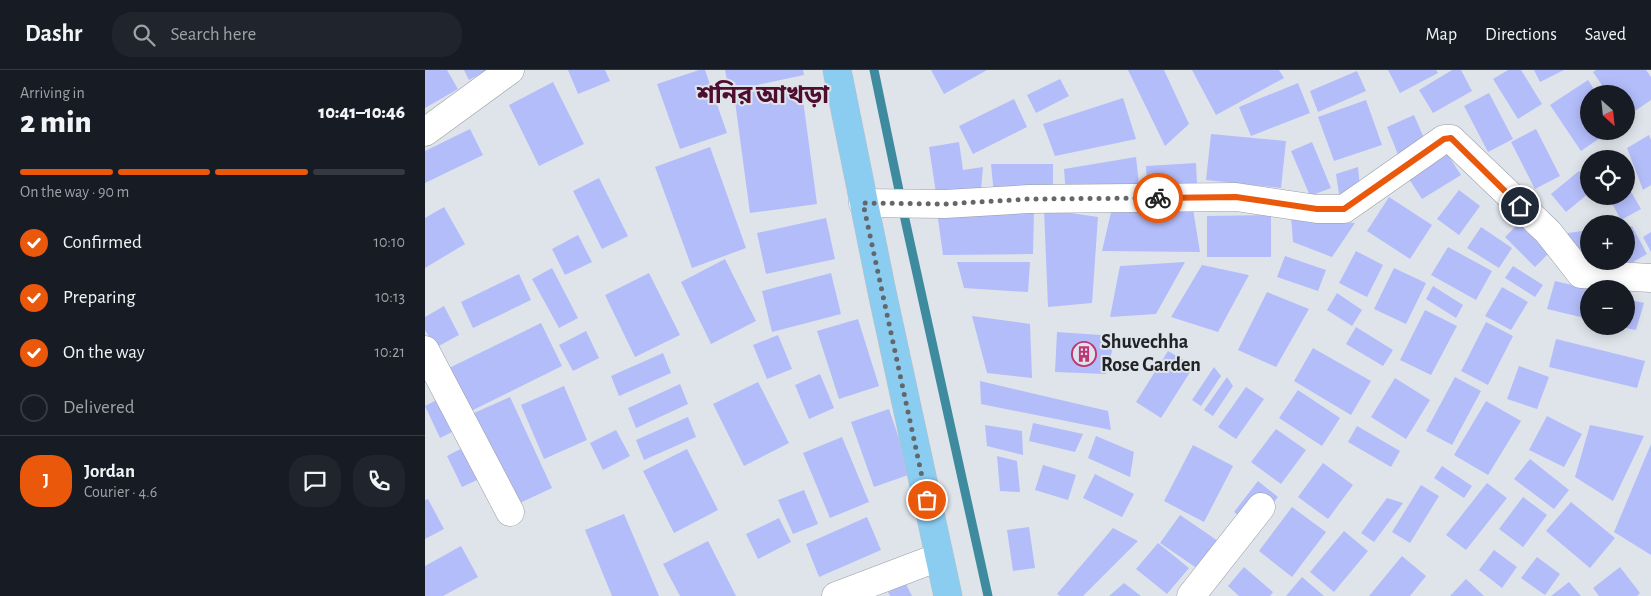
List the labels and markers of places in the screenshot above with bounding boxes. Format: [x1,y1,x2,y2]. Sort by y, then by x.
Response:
pin [1499,185,1541,227]
place label: Shuvechha Rose Garden [1101,332,1201,375]
building icon: Shuvechha Rose Garden [1071,341,1097,367]
pin [906,479,948,521]

